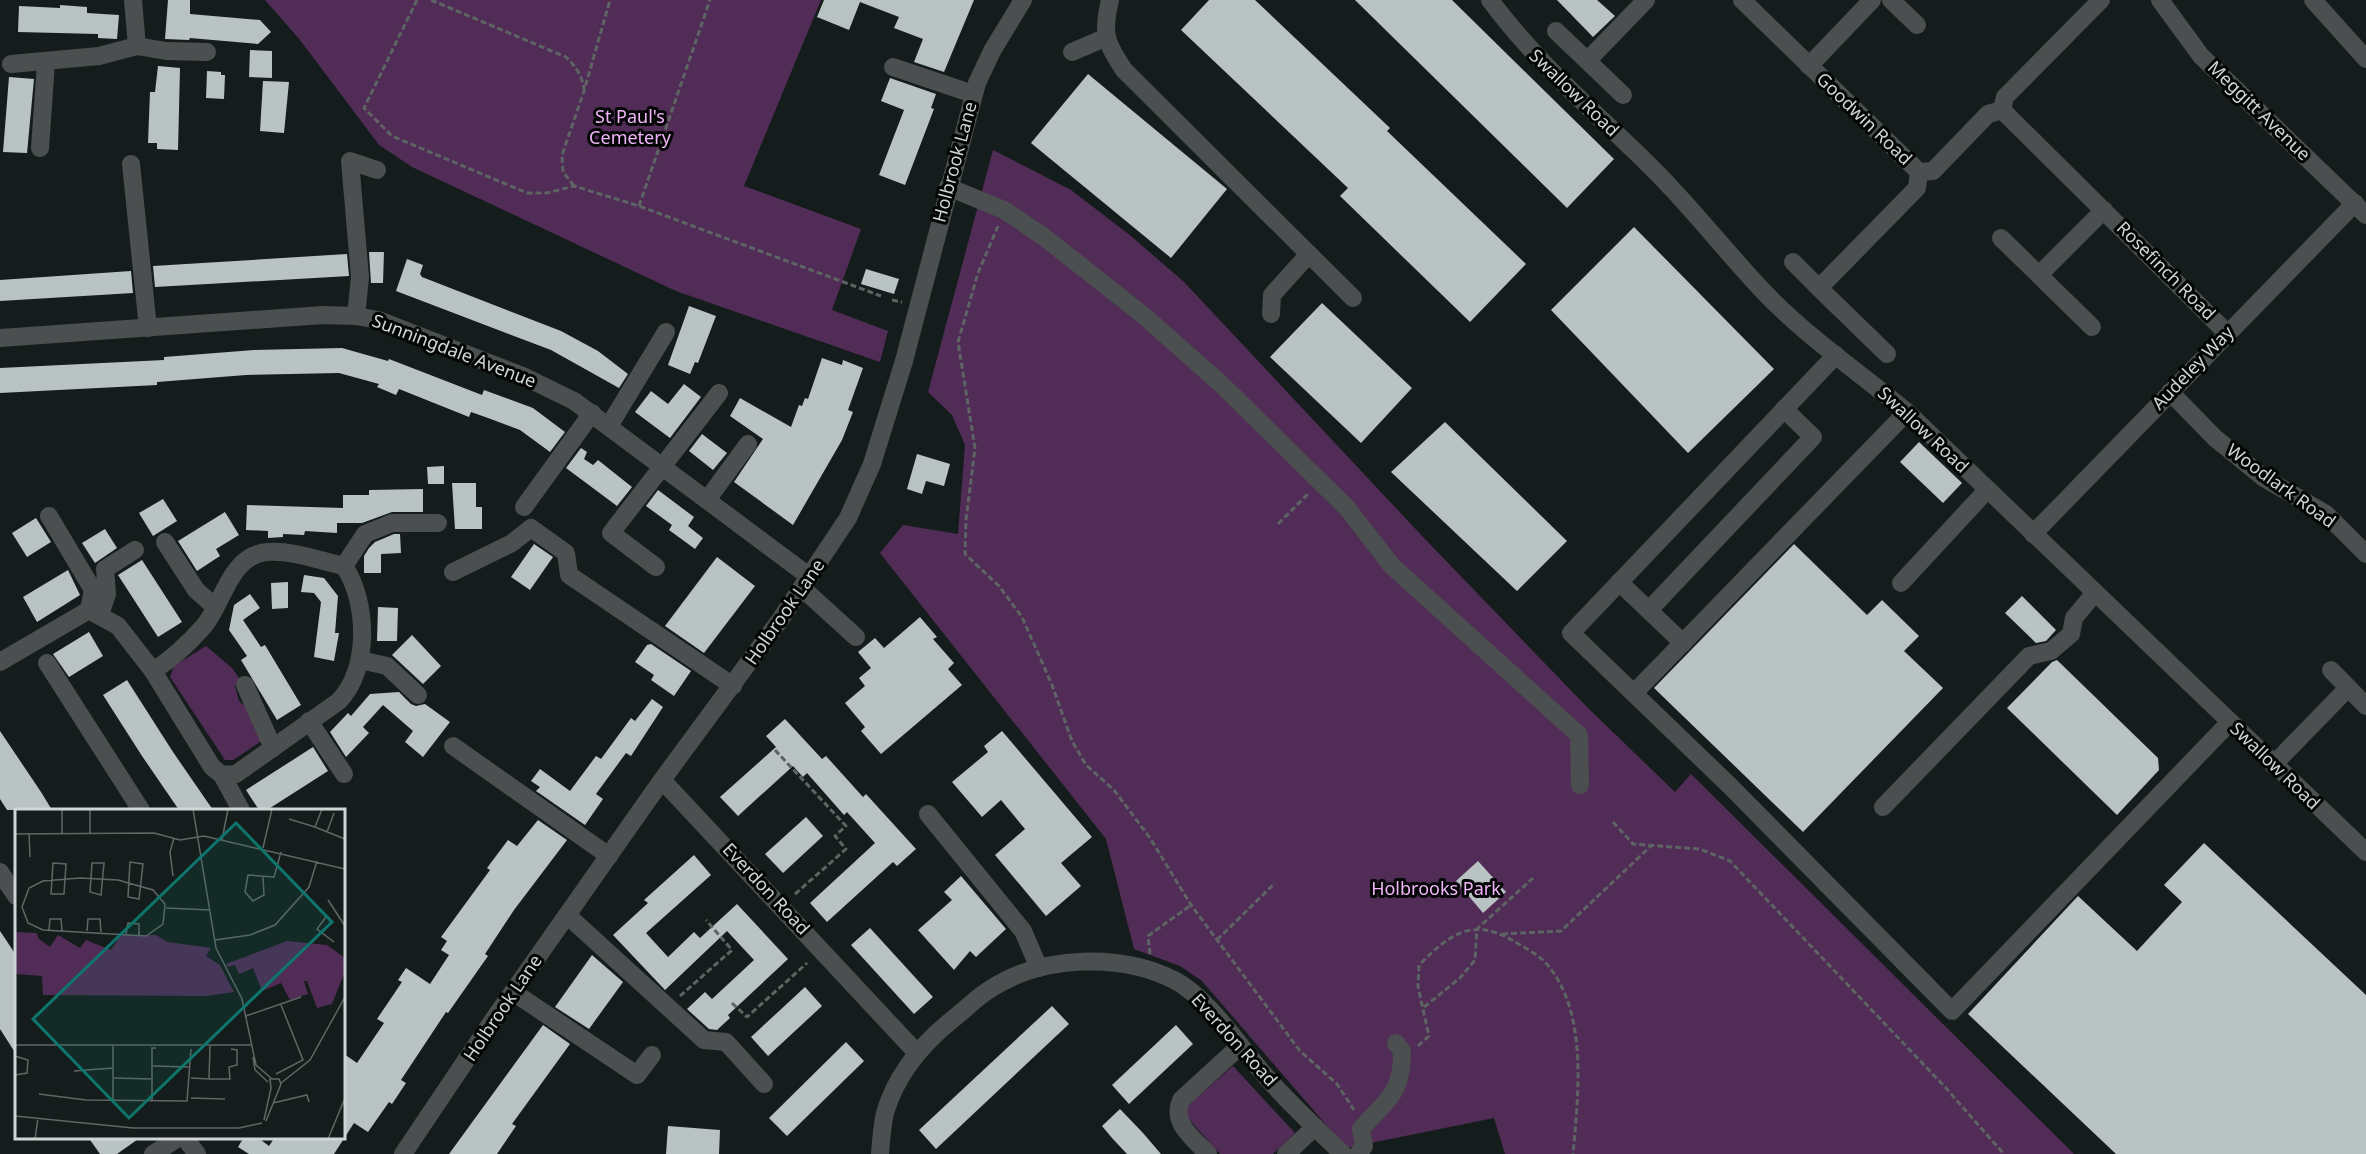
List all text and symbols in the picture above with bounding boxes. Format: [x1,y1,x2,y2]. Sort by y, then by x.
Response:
street label: Swallow Road [1525,43,1625,141]
street label: Meggitt Avenue [2203,55,2316,166]
street label: Goodwin Road [1812,67,1918,170]
street label: Holbrook Lane [926,99,982,225]
park label: St Paul's Cemetery [589,104,672,149]
street label: Rosefinch Road [2112,216,2221,325]
street label: Sunningdale Avenue [369,308,540,392]
street label: Audeley Way [2146,320,2239,414]
street label: Swallow Road [1873,381,1974,478]
street label: Woodlark Road [2222,438,2341,533]
street label: Holbrook Lane [739,554,830,669]
street label: Swallow Road [2226,716,2326,814]
inset map [15,809,345,1139]
street label: Everdon Road [718,837,816,939]
park label: Holbrooks Park [1371,876,1501,900]
street label: Holbrook Lane [458,949,547,1066]
street label: Everdon Road [1187,988,1283,1091]

